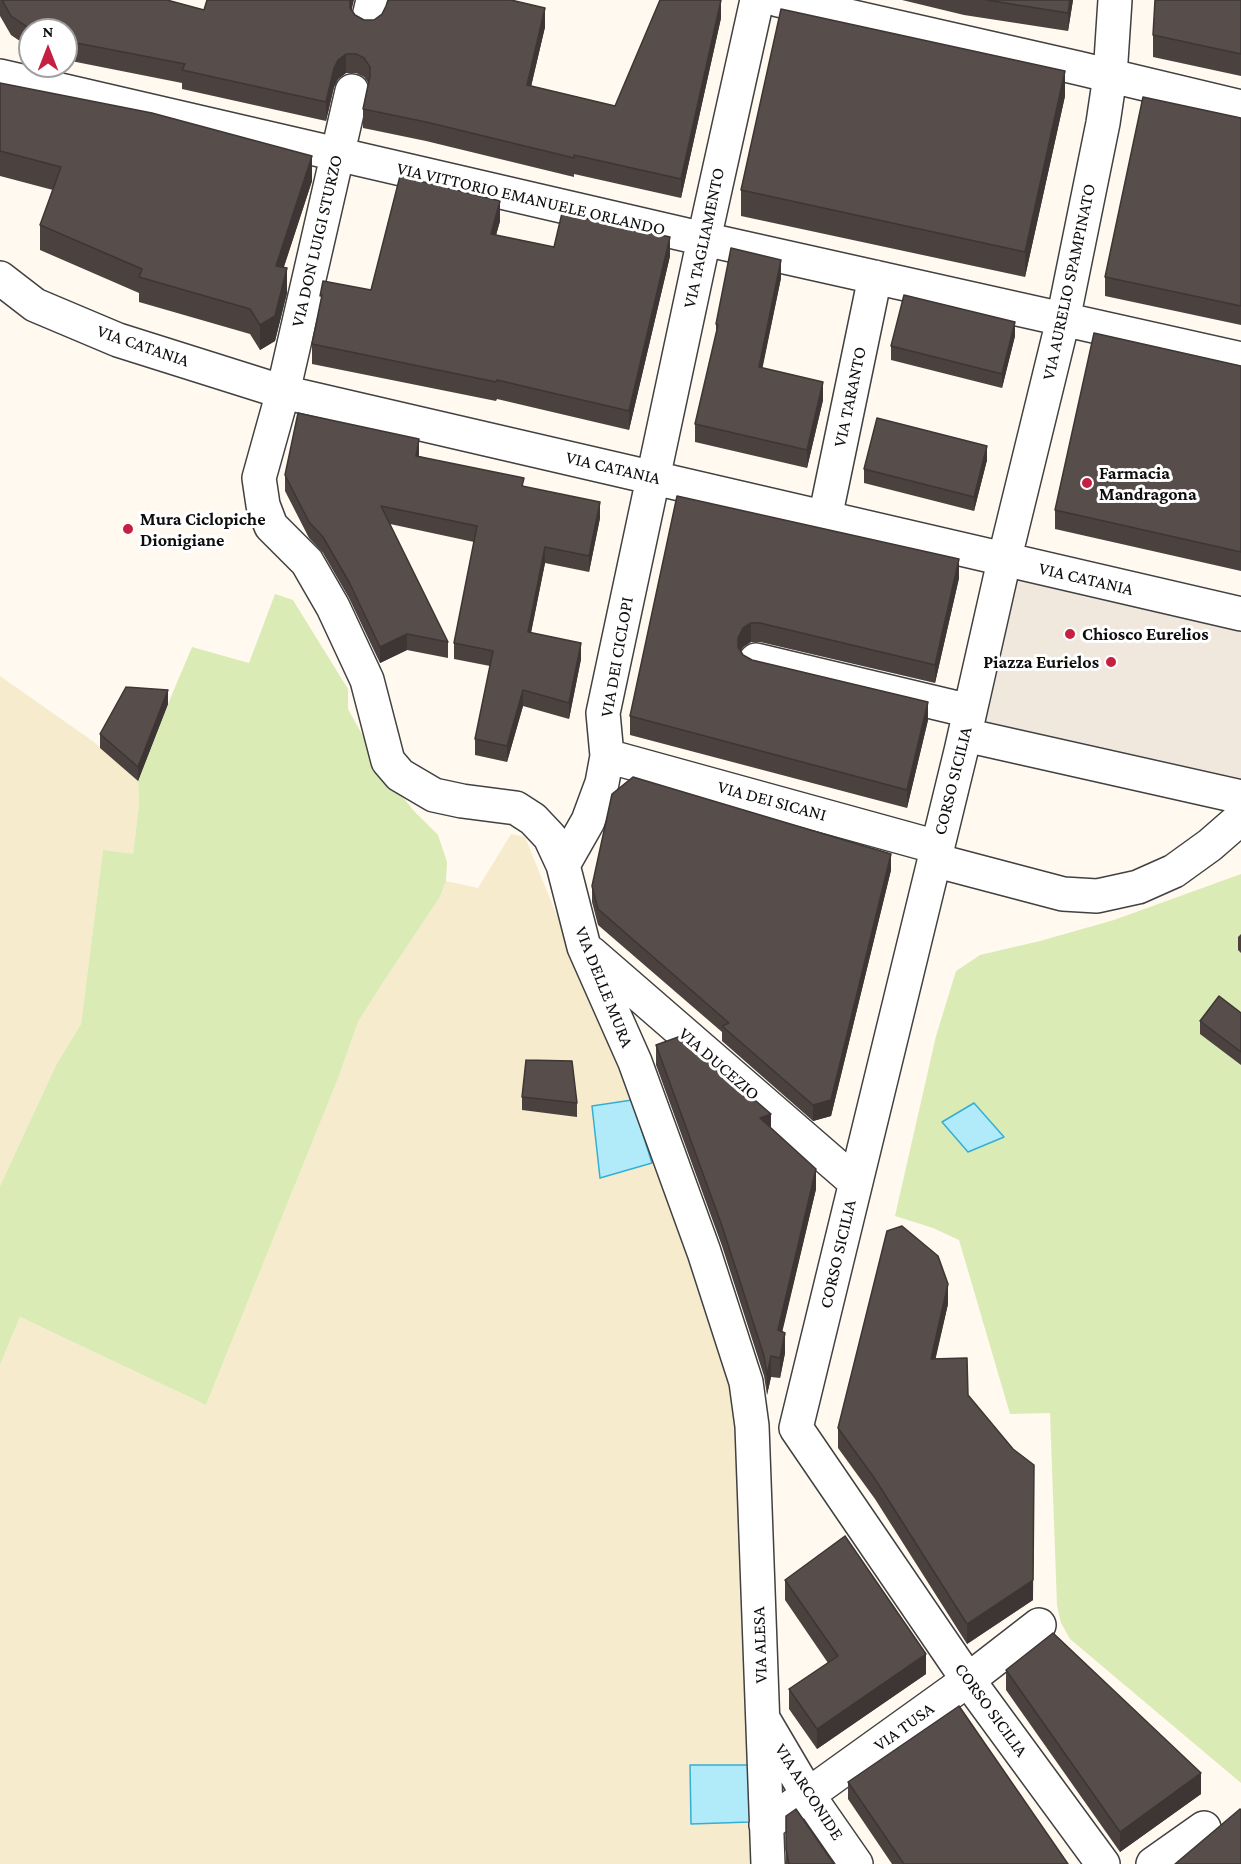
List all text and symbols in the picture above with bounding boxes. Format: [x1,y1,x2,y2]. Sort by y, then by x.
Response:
north arrow [18,18,78,78]
text: N [43,23,53,40]
street label: VIA DON LUIGI STURZO [287,153,347,329]
street label: VIA VITTORIO EMANUELE ORLANDO [395,158,667,240]
street label: VIA TAGLIAMENTO [679,166,729,310]
street label: VIA AURELIO SPAMPINATO [1038,182,1100,382]
street label: VIA CATANIA [94,320,192,372]
street label: VIA TARANTO [829,345,871,449]
street label: VIA CATANIA [564,447,662,489]
place label: Farmacia Mandragona [1099,462,1197,504]
marker: Farmacia Mandragona [1080,476,1094,490]
place label: Mura Ciclopiche Dionigiane [140,508,266,550]
marker: Mura Ciclopiche Dionigiane [121,522,135,536]
street label: VIA CATANIA [1037,558,1135,600]
street label: VIA DEI CICLOPI [596,595,638,719]
place label: Chiosco Eurelios [1082,623,1209,645]
marker: Chiosco Eurelios [1063,627,1077,641]
place label: Piazza Eurielos [983,651,1099,673]
marker: Piazza Eurielos [1104,655,1118,669]
street label: CORSO SICILIA [929,725,977,837]
street label: VIA DEI SICANI [715,776,829,826]
street label: VIA DELLE MURA [570,923,638,1051]
street label: VIA DUCEZIO [674,1023,764,1105]
street label: CORSO SICILIA [815,1198,861,1310]
street label: VIA ALESA [748,1606,772,1684]
street label: CORSO SICILIA [950,1659,1032,1761]
street label: VIA TUSA [870,1698,938,1756]
street label: VIA ARCONIDE [770,1740,848,1844]

